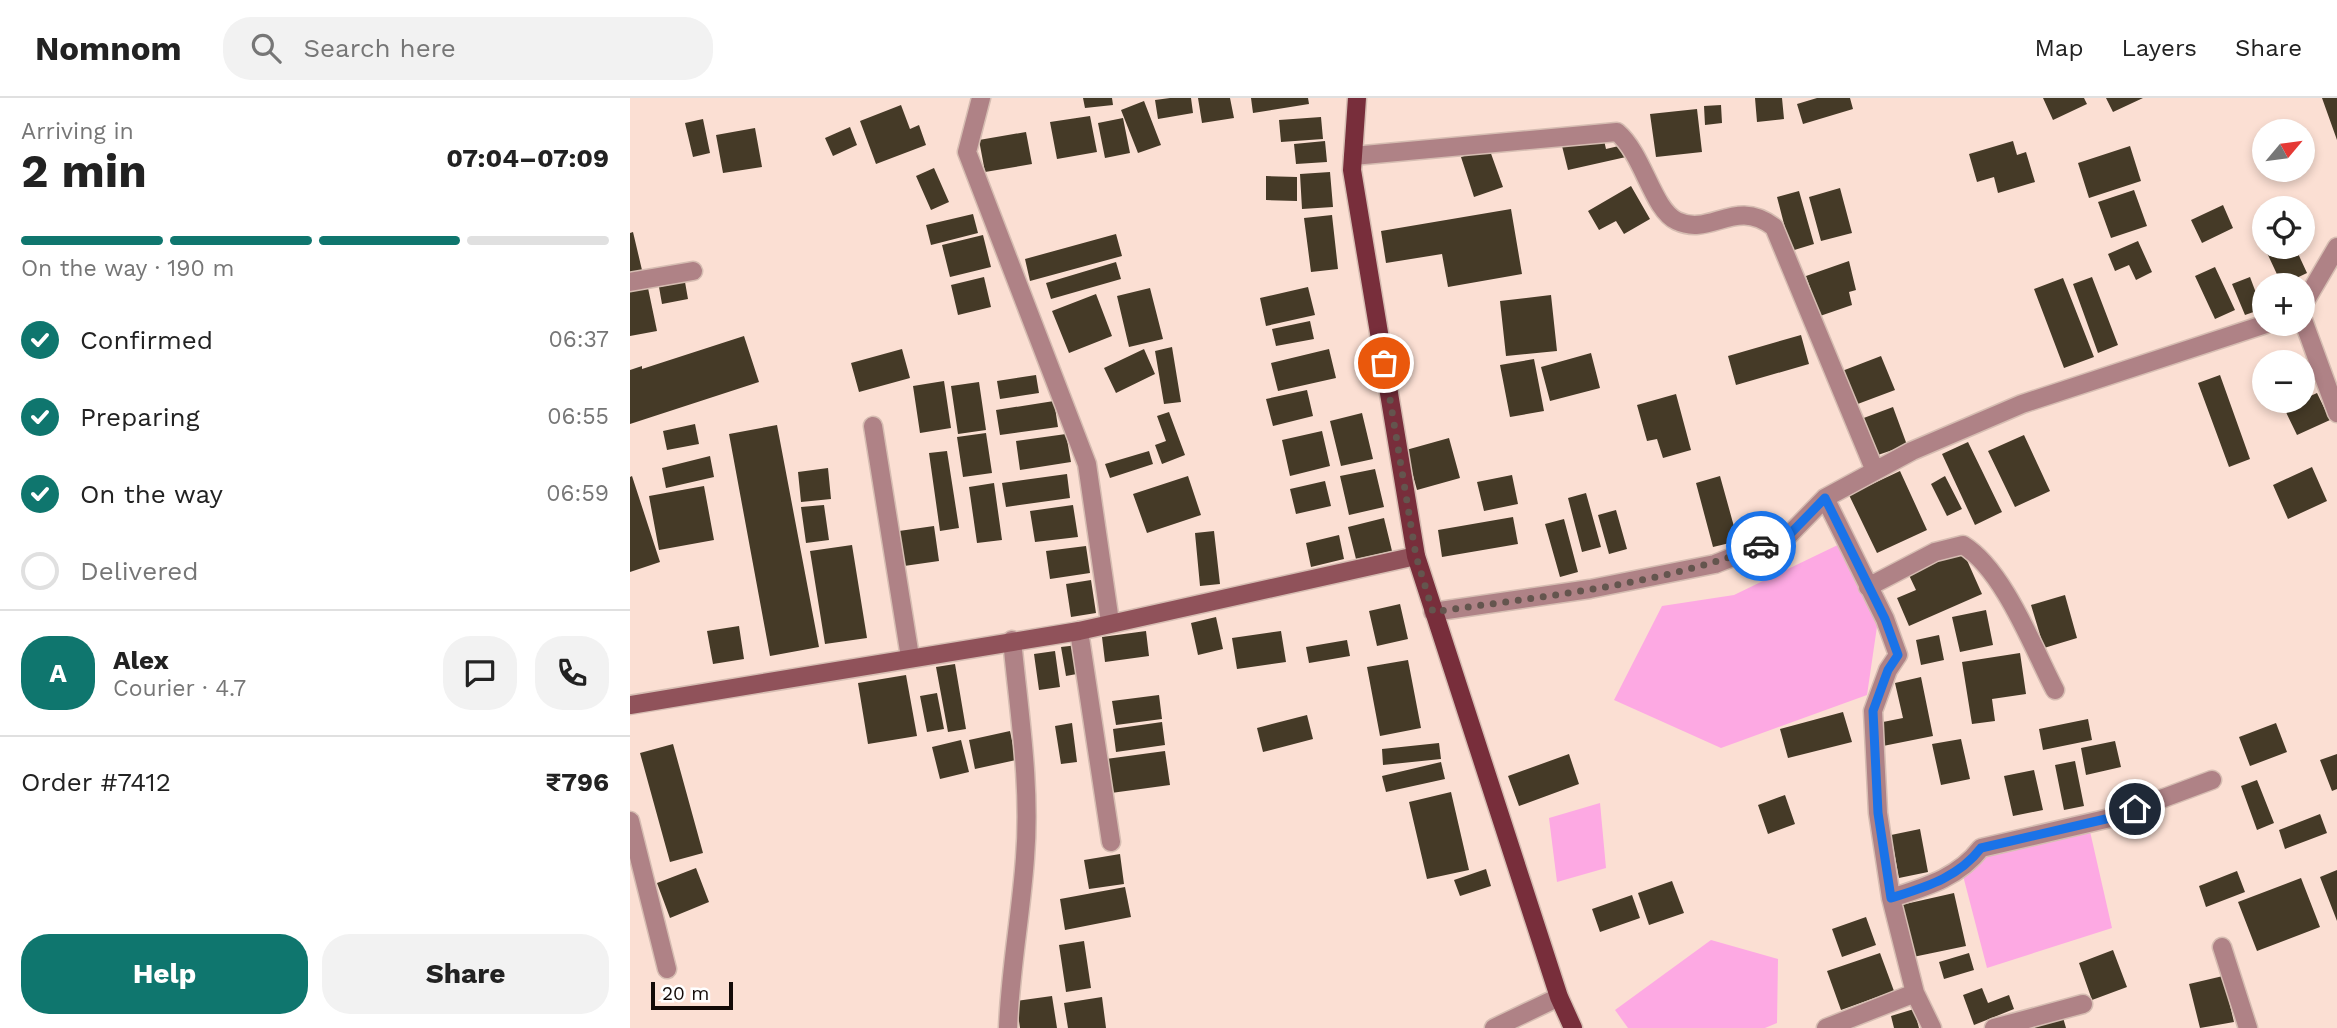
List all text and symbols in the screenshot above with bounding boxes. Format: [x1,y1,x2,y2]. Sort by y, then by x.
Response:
search box [223,17,713,80]
text: Nomnom [35,29,181,68]
icon: search [247,29,285,67]
text: Search here [303,33,456,63]
text: Map [2035,34,2083,62]
text: Layers [2121,34,2197,62]
text: Share [2235,34,2302,62]
text: Arriving in [21,118,134,145]
north arrow [2252,119,2315,182]
map controls [2252,119,2315,413]
text: 07:04–07:09 [446,143,609,173]
text: 2 min [21,144,147,198]
button: locate [2252,196,2315,259]
text: On the way · 190 m [21,255,234,282]
button: + [2252,273,2315,336]
icon: check [21,321,59,359]
text: Confirmed [80,325,213,355]
text: 06:37 [549,326,609,353]
pin [1354,333,1414,393]
icon: bag [1365,344,1403,382]
button: − [2252,350,2315,413]
icon: check [21,398,59,436]
text: Preparing [80,402,200,432]
text: 06:55 [547,403,609,430]
icon: check [21,475,59,513]
text: On the way [80,479,223,509]
text: 06:59 [546,480,609,507]
courier [1726,511,1796,581]
icon: car [1742,527,1780,565]
text: Delivered [80,556,199,586]
button: chat [443,636,517,710]
button: phone [535,636,609,710]
text: Alex [113,645,169,675]
text: A [49,658,67,688]
text: Courier · 4.7 [113,675,246,702]
text: Order #7412 [21,767,171,797]
text: ₹796 [546,767,609,797]
pin [2105,779,2165,839]
icon: home [2116,790,2154,828]
button: Help [21,934,308,1014]
button: Share [322,934,609,1014]
scale bar [651,979,733,1011]
text: 20 m [662,982,709,1005]

